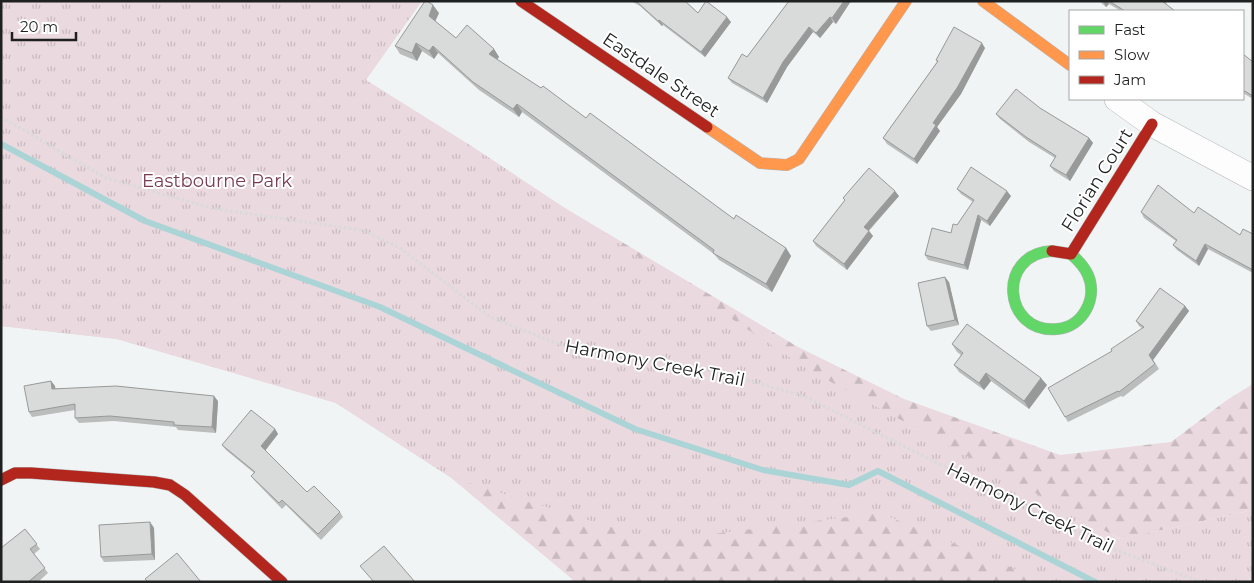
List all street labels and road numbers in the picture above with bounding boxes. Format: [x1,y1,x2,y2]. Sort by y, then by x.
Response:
street label: Eastdale Street [598,28,724,122]
street label: Florian Court [1057,124,1137,236]
street label: Harmony Creek Trail [563,335,747,391]
street label: Harmony Creek Trail [943,458,1117,558]

